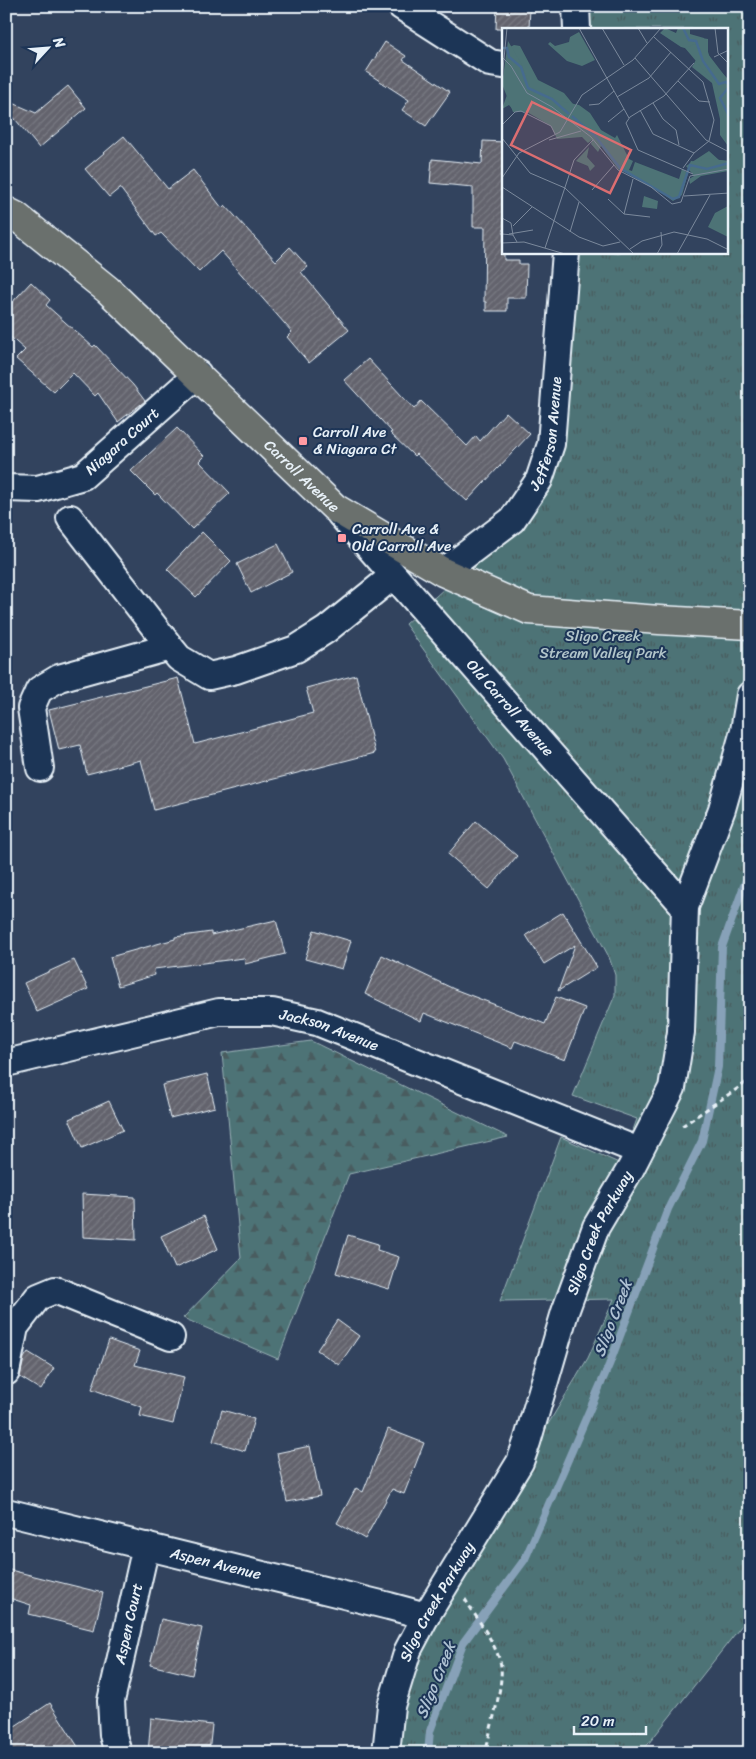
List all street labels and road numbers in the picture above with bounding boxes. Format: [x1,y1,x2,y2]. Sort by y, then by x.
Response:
street label: Jefferson Avenue [522,376,569,497]
street label: Niagara Court [79,401,166,482]
street label: Carroll Avenue [258,433,346,519]
street label: Old Carroll Avenue [460,653,561,763]
street label: Jackson Avenue [276,1001,383,1059]
street label: Sligo Creek Parkway [559,1165,640,1299]
street label: Sligo Creek Parkway [392,1536,482,1665]
street label: Aspen Avenue [167,1540,264,1587]
street label: Aspen Court [107,1580,150,1668]

